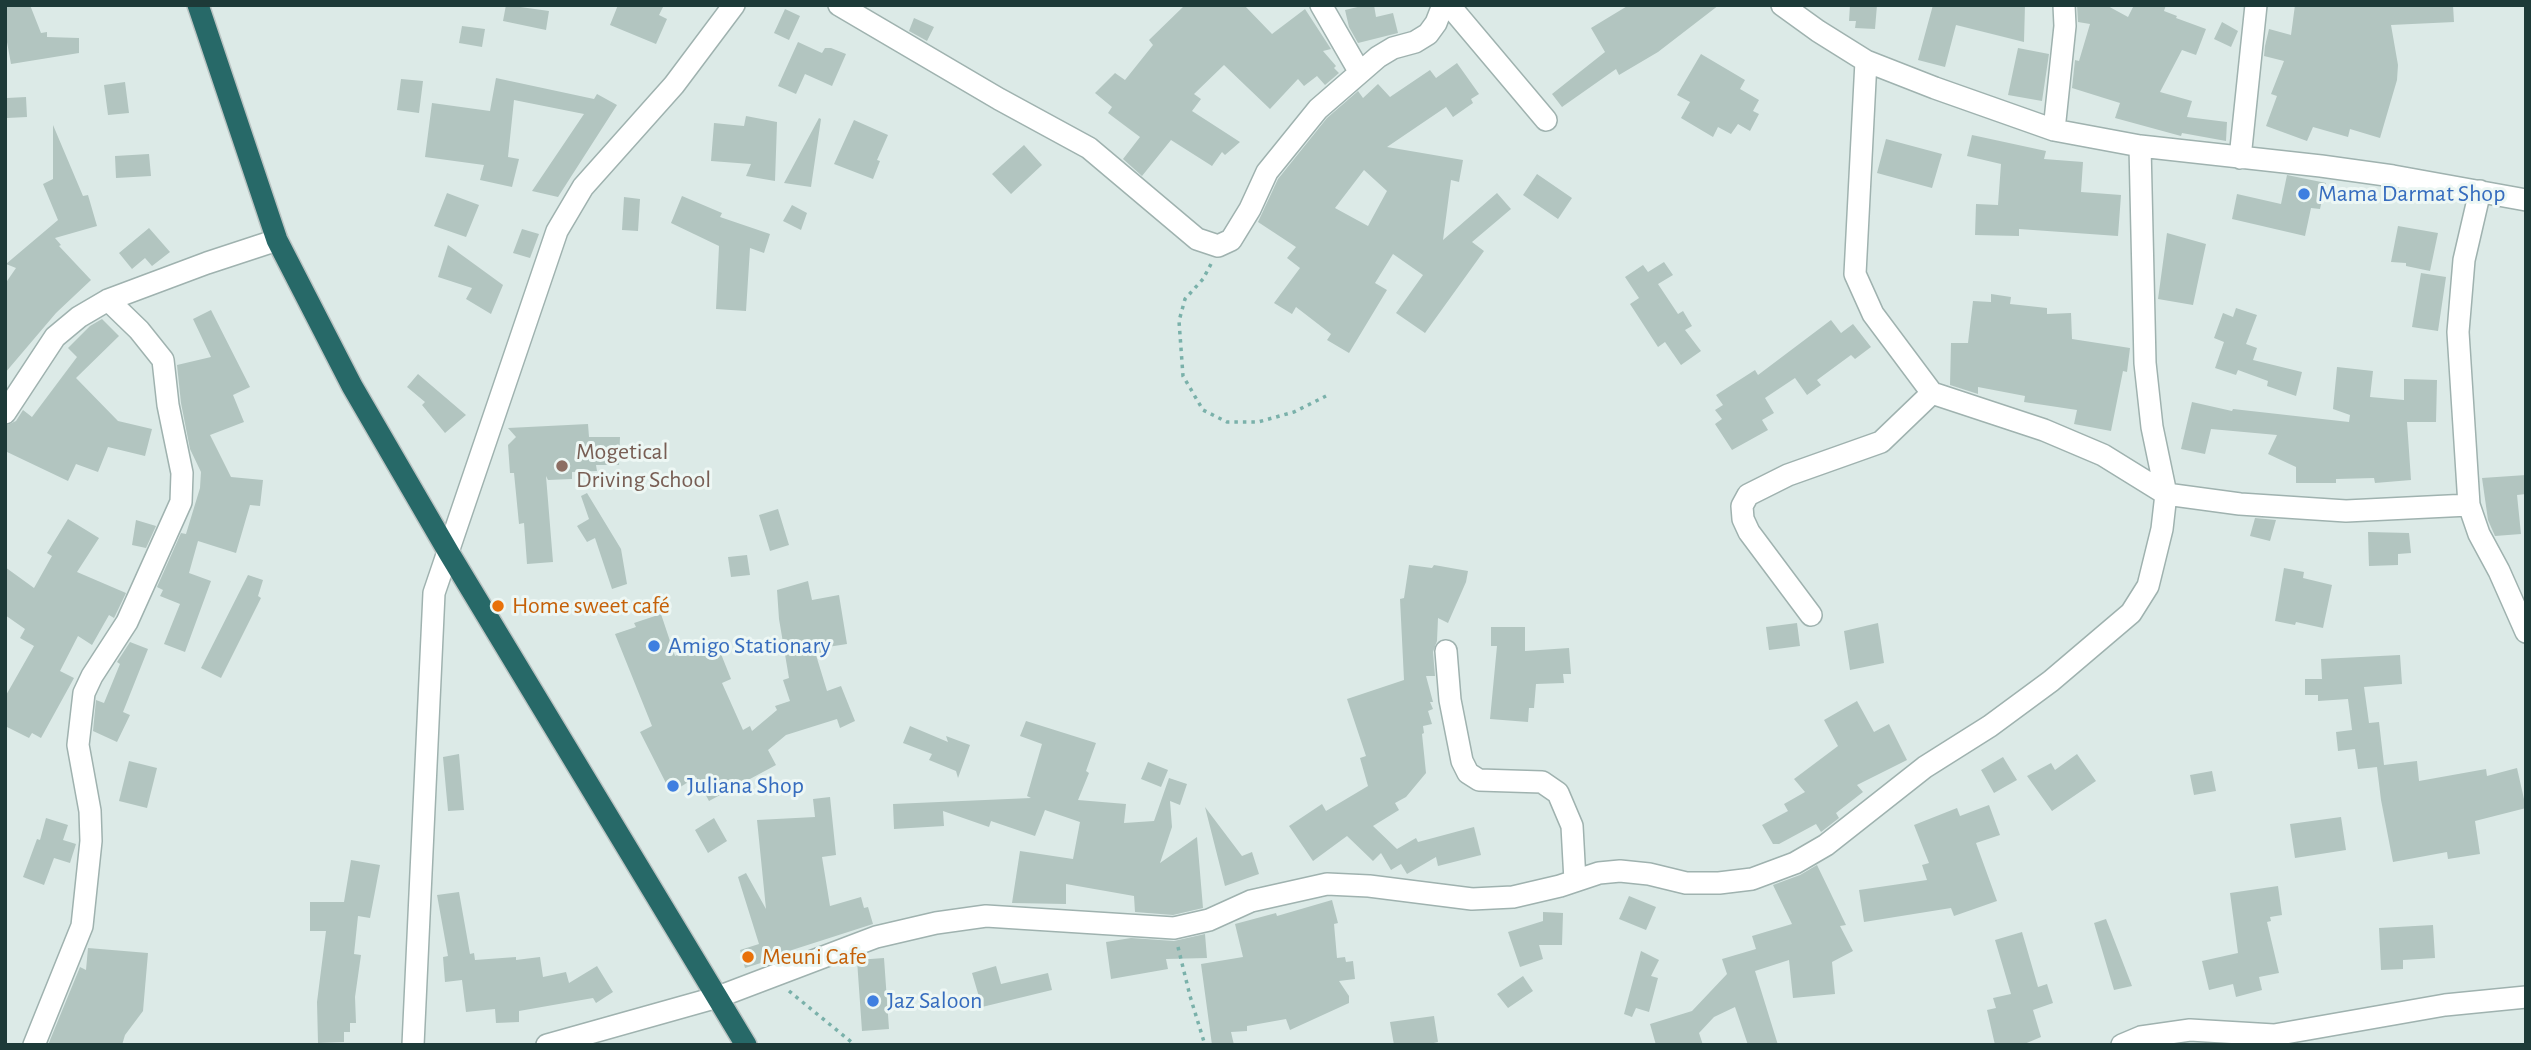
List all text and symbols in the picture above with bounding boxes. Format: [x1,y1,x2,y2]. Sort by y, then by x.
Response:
place label: Mama Darmat Shop [2318,180,2505,208]
marker: Mama Darmat Shop [2296,186,2312,202]
place label: Mogetical Driving School [576,438,711,494]
marker: Mogetical Driving School [554,458,570,474]
place label: Home sweet café [512,592,670,620]
marker: Home sweet café [490,598,506,614]
place label: Amigo Stationary [668,632,831,660]
marker: Amigo Stationary [646,638,662,654]
place label: Juliana Shop [687,772,804,800]
marker: Juliana Shop [665,778,681,794]
place label: Meuni Cafe [762,943,867,971]
marker: Meuni Cafe [740,949,756,965]
place label: Jaz Saloon [887,987,982,1015]
marker: Jaz Saloon [865,993,881,1009]

